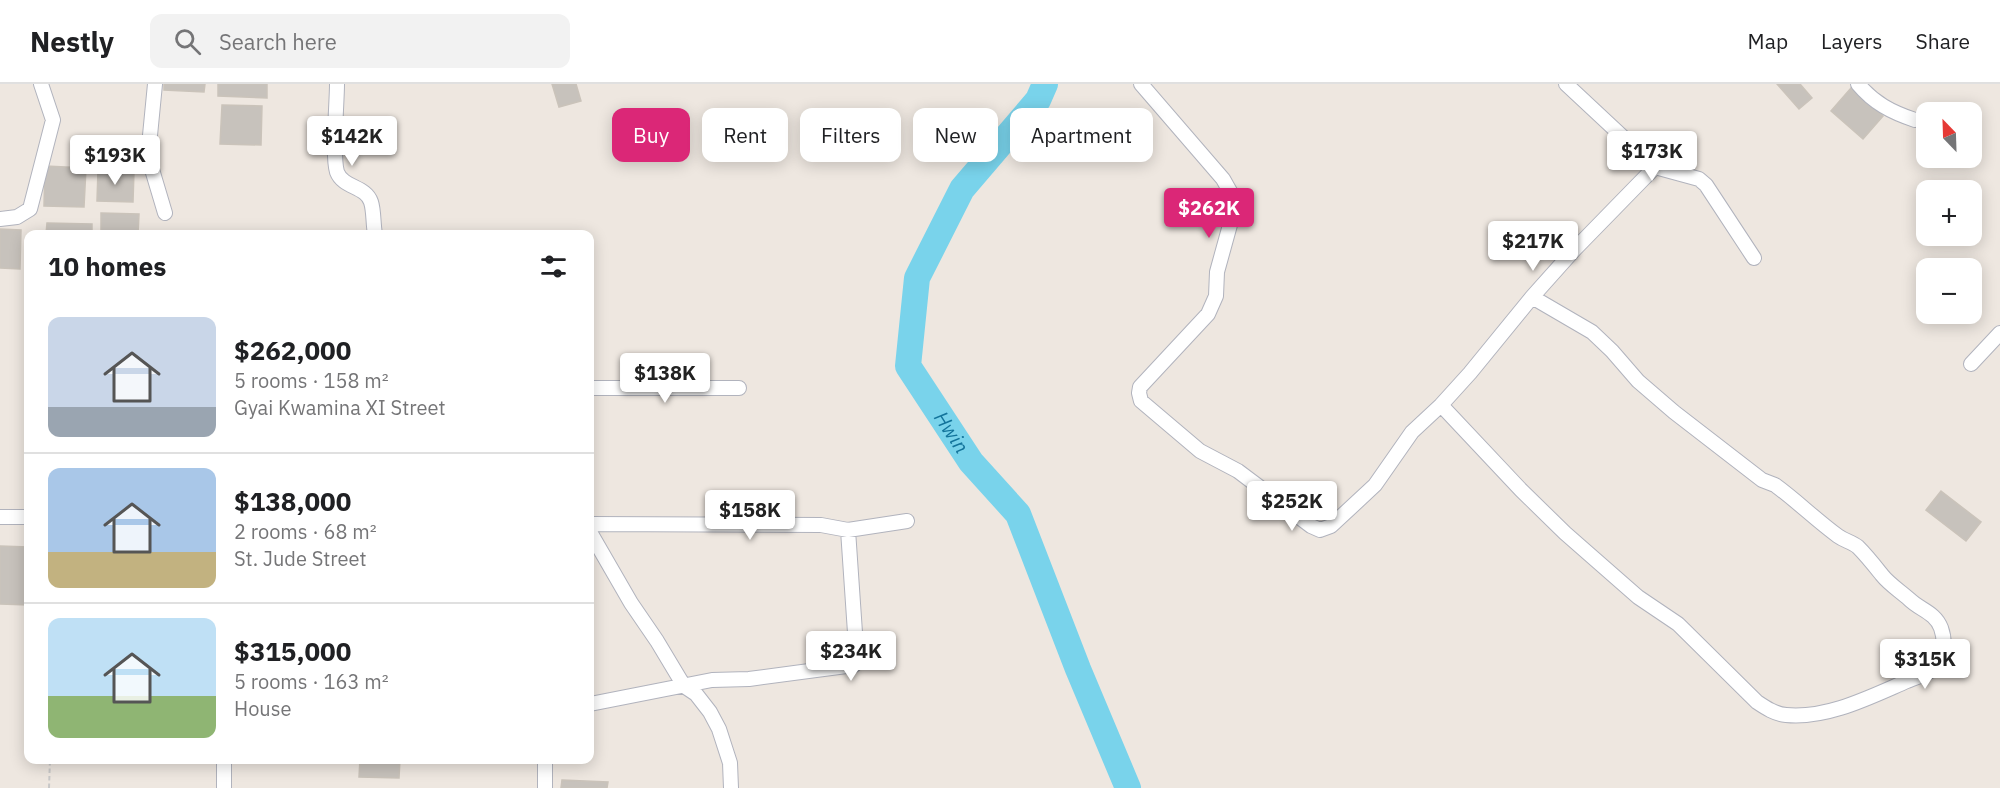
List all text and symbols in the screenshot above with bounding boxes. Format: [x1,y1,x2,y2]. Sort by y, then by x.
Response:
search box [150,14,570,68]
text: Nestly [30,23,114,60]
icon: search [171,25,204,58]
text: Search here [219,27,337,56]
text: Map [1748,27,1788,55]
text: Layers [1821,27,1883,55]
text: Share [1916,27,1970,55]
north arrow [1916,102,1982,168]
map controls [1916,102,1982,324]
chip: Buy [612,108,690,162]
chip: Rent [702,108,788,162]
chip: Filters [800,108,901,162]
chip: New [913,108,998,162]
chip: Apartment [1010,108,1153,162]
pin: $142K [310,116,394,167]
text: $142K [321,122,383,149]
pin: $173K [1610,131,1694,182]
pin: $193K [73,135,157,186]
text: $173K [1621,137,1683,164]
text: $193K [84,141,146,168]
button: + [1916,180,1982,246]
pin: $262K [1167,188,1251,239]
text: $262K [1178,194,1240,221]
pin: $217K [1491,221,1575,272]
text: $217K [1502,227,1564,254]
text: 10 homes [48,249,166,283]
icon: filters [537,250,570,283]
button: − [1916,258,1982,324]
text: $262,000 [234,333,351,367]
icon: home [96,341,168,413]
pin: $138K [623,353,707,404]
text: $138K [634,359,696,386]
text: 5 rooms · 158 m² [234,367,389,394]
text: Gyai Kwamina XI Street [234,394,445,421]
water label: Hwin [928,406,976,458]
pin: $252K [1250,481,1334,532]
text: $138,000 [234,484,351,518]
text: $252K [1261,487,1323,514]
pin: $158K [708,490,792,541]
icon: home [96,492,168,564]
text: $158K [719,496,781,523]
text: 2 rooms · 68 m² [234,518,377,545]
text: St. Jude Street [234,545,367,572]
pin: $234K [809,631,893,682]
text: $315,000 [234,634,351,668]
text: $234K [820,637,882,664]
pin: $315K [1883,639,1967,690]
icon: home [96,642,168,714]
text: $315K [1894,645,1956,672]
text: 5 rooms · 163 m² [234,668,389,695]
text: House [234,695,291,722]

